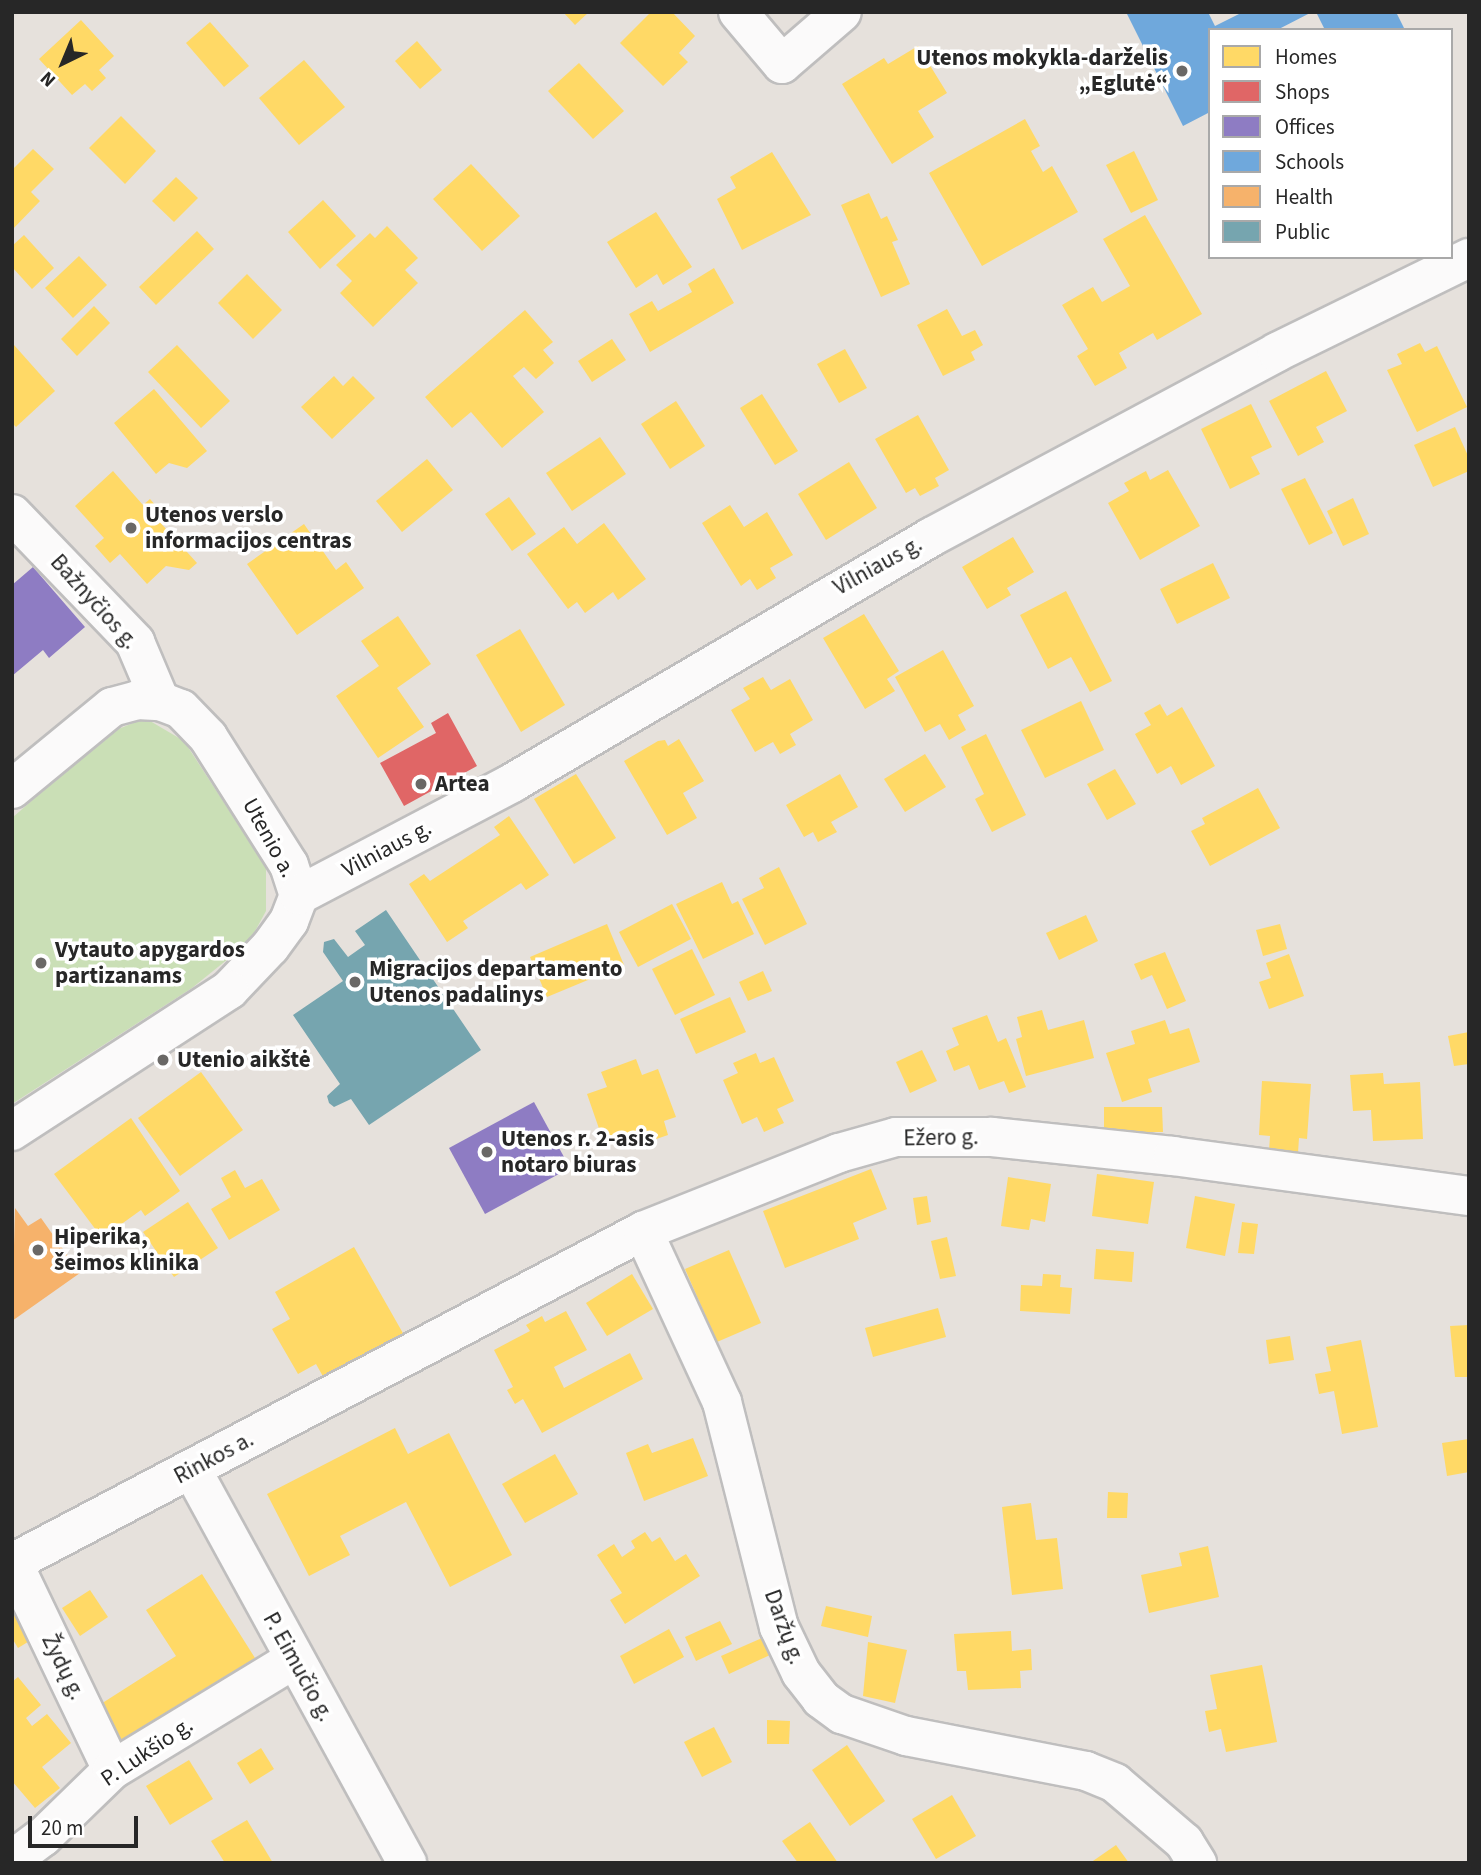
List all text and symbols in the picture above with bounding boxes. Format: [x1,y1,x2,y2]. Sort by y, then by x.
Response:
north arrow [28,28,98,98]
legend [1208,28,1453,259]
text: Homes [1275,42,1337,72]
place label: Utenos mokykla-darželis „Eglutė“ [916,44,1168,98]
marker: Utenos mokykla-darželis „Eglutė“ [1174,63,1190,79]
text: N [35,65,62,93]
text: Shops [1275,77,1329,107]
text: Offices [1275,112,1335,142]
text: Schools [1275,147,1344,177]
text: Health [1275,182,1333,212]
text: Public [1275,217,1330,247]
place label: Utenos verslo informacijos centras [145,501,352,555]
marker: Utenos verslo informacijos centras [123,520,139,536]
street label: Vilniaus g. [829,530,927,602]
street label: Bažnyčios g. [44,549,144,655]
place label: Artea [435,770,490,798]
marker: Artea [413,776,429,792]
street label: Utenio a. [236,794,302,882]
street label: Vilniaus g. [338,814,436,884]
place label: Vytauto apygardos partizanams [55,936,245,990]
marker: Vytauto apygardos partizanams [33,955,49,971]
place label: Migracijos departamento Utenos padalinys [369,955,622,1009]
marker: Migracijos departamento Utenos padalinys [347,974,363,990]
place label: Utenio aikštė [177,1046,311,1074]
marker: Utenio aikštė [155,1052,171,1068]
street label: Ežero g. [903,1124,979,1152]
place label: Utenos r. 2-asis notaro biuras [501,1125,654,1179]
marker: Utenos r. 2-asis notaro biuras [479,1144,495,1160]
place label: Hiperika, šeimos klinika [54,1223,199,1277]
marker: Hiperika, šeimos klinika [28,1240,48,1260]
street label: Rinkos a. [169,1426,259,1490]
street label: Daržų g. [758,1586,810,1668]
street label: P. Eimučio g. [257,1608,339,1726]
street label: Žydų g. [35,1630,91,1704]
street label: P. Lukšio g. [96,1711,198,1793]
scale bar [32,1801,142,1845]
text: 20 m [41,1813,83,1843]

